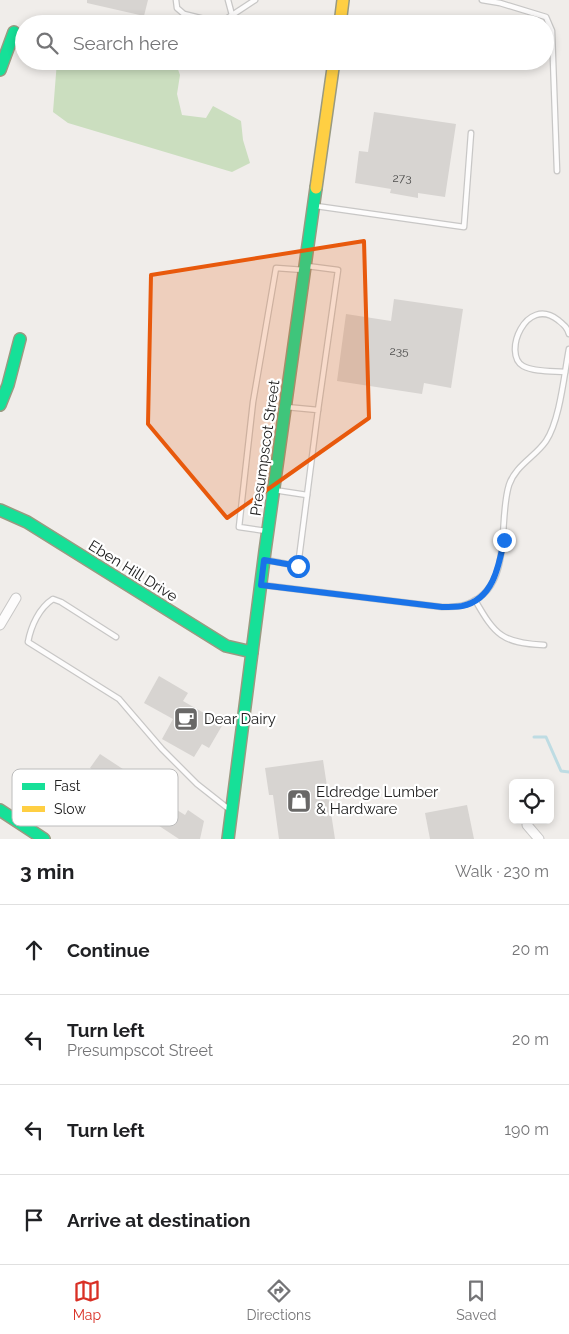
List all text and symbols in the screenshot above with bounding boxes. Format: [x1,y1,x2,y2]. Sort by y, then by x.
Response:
search box [15,15,554,70]
icon: search [33,29,61,57]
text: Search here [73,32,179,54]
house number: 273 [392,171,412,185]
house number: 235 [389,344,409,358]
street label: Presumpscot Street [247,379,283,517]
route end [493,529,516,552]
street label: Eben Hill Drive [85,536,181,606]
route start [287,555,310,578]
cafe icon: Dear Dairy [173,706,199,732]
place label: Dear Dairy [204,710,276,728]
legend [12,769,178,826]
text: Fast [54,778,81,794]
map controls [509,779,554,824]
button: locate [509,779,554,824]
place label: Eldredge Lumber & Hardware [316,783,439,818]
shop icon: Eldredge Lumber & Hardware [286,788,312,814]
text: Slow [54,801,86,817]
text: 3 min [20,859,74,884]
text: Walk · 230 m [455,862,549,881]
icon: ahead [20,936,48,964]
text: Continue [67,939,150,961]
text: 20 m [512,940,549,959]
text: Turn left [67,1019,144,1041]
icon: left [20,1026,48,1054]
text: 20 m [512,1030,549,1049]
text: Presumpscot Street [67,1041,213,1060]
icon: left [20,1116,48,1144]
text: Turn left [67,1119,144,1141]
text: 190 m [504,1120,549,1139]
icon: arrive [20,1206,48,1234]
text: Arrive at destination [67,1209,251,1231]
tab: Map [73,1277,101,1323]
tab: Directions [246,1277,311,1323]
tab: Saved [456,1277,496,1323]

